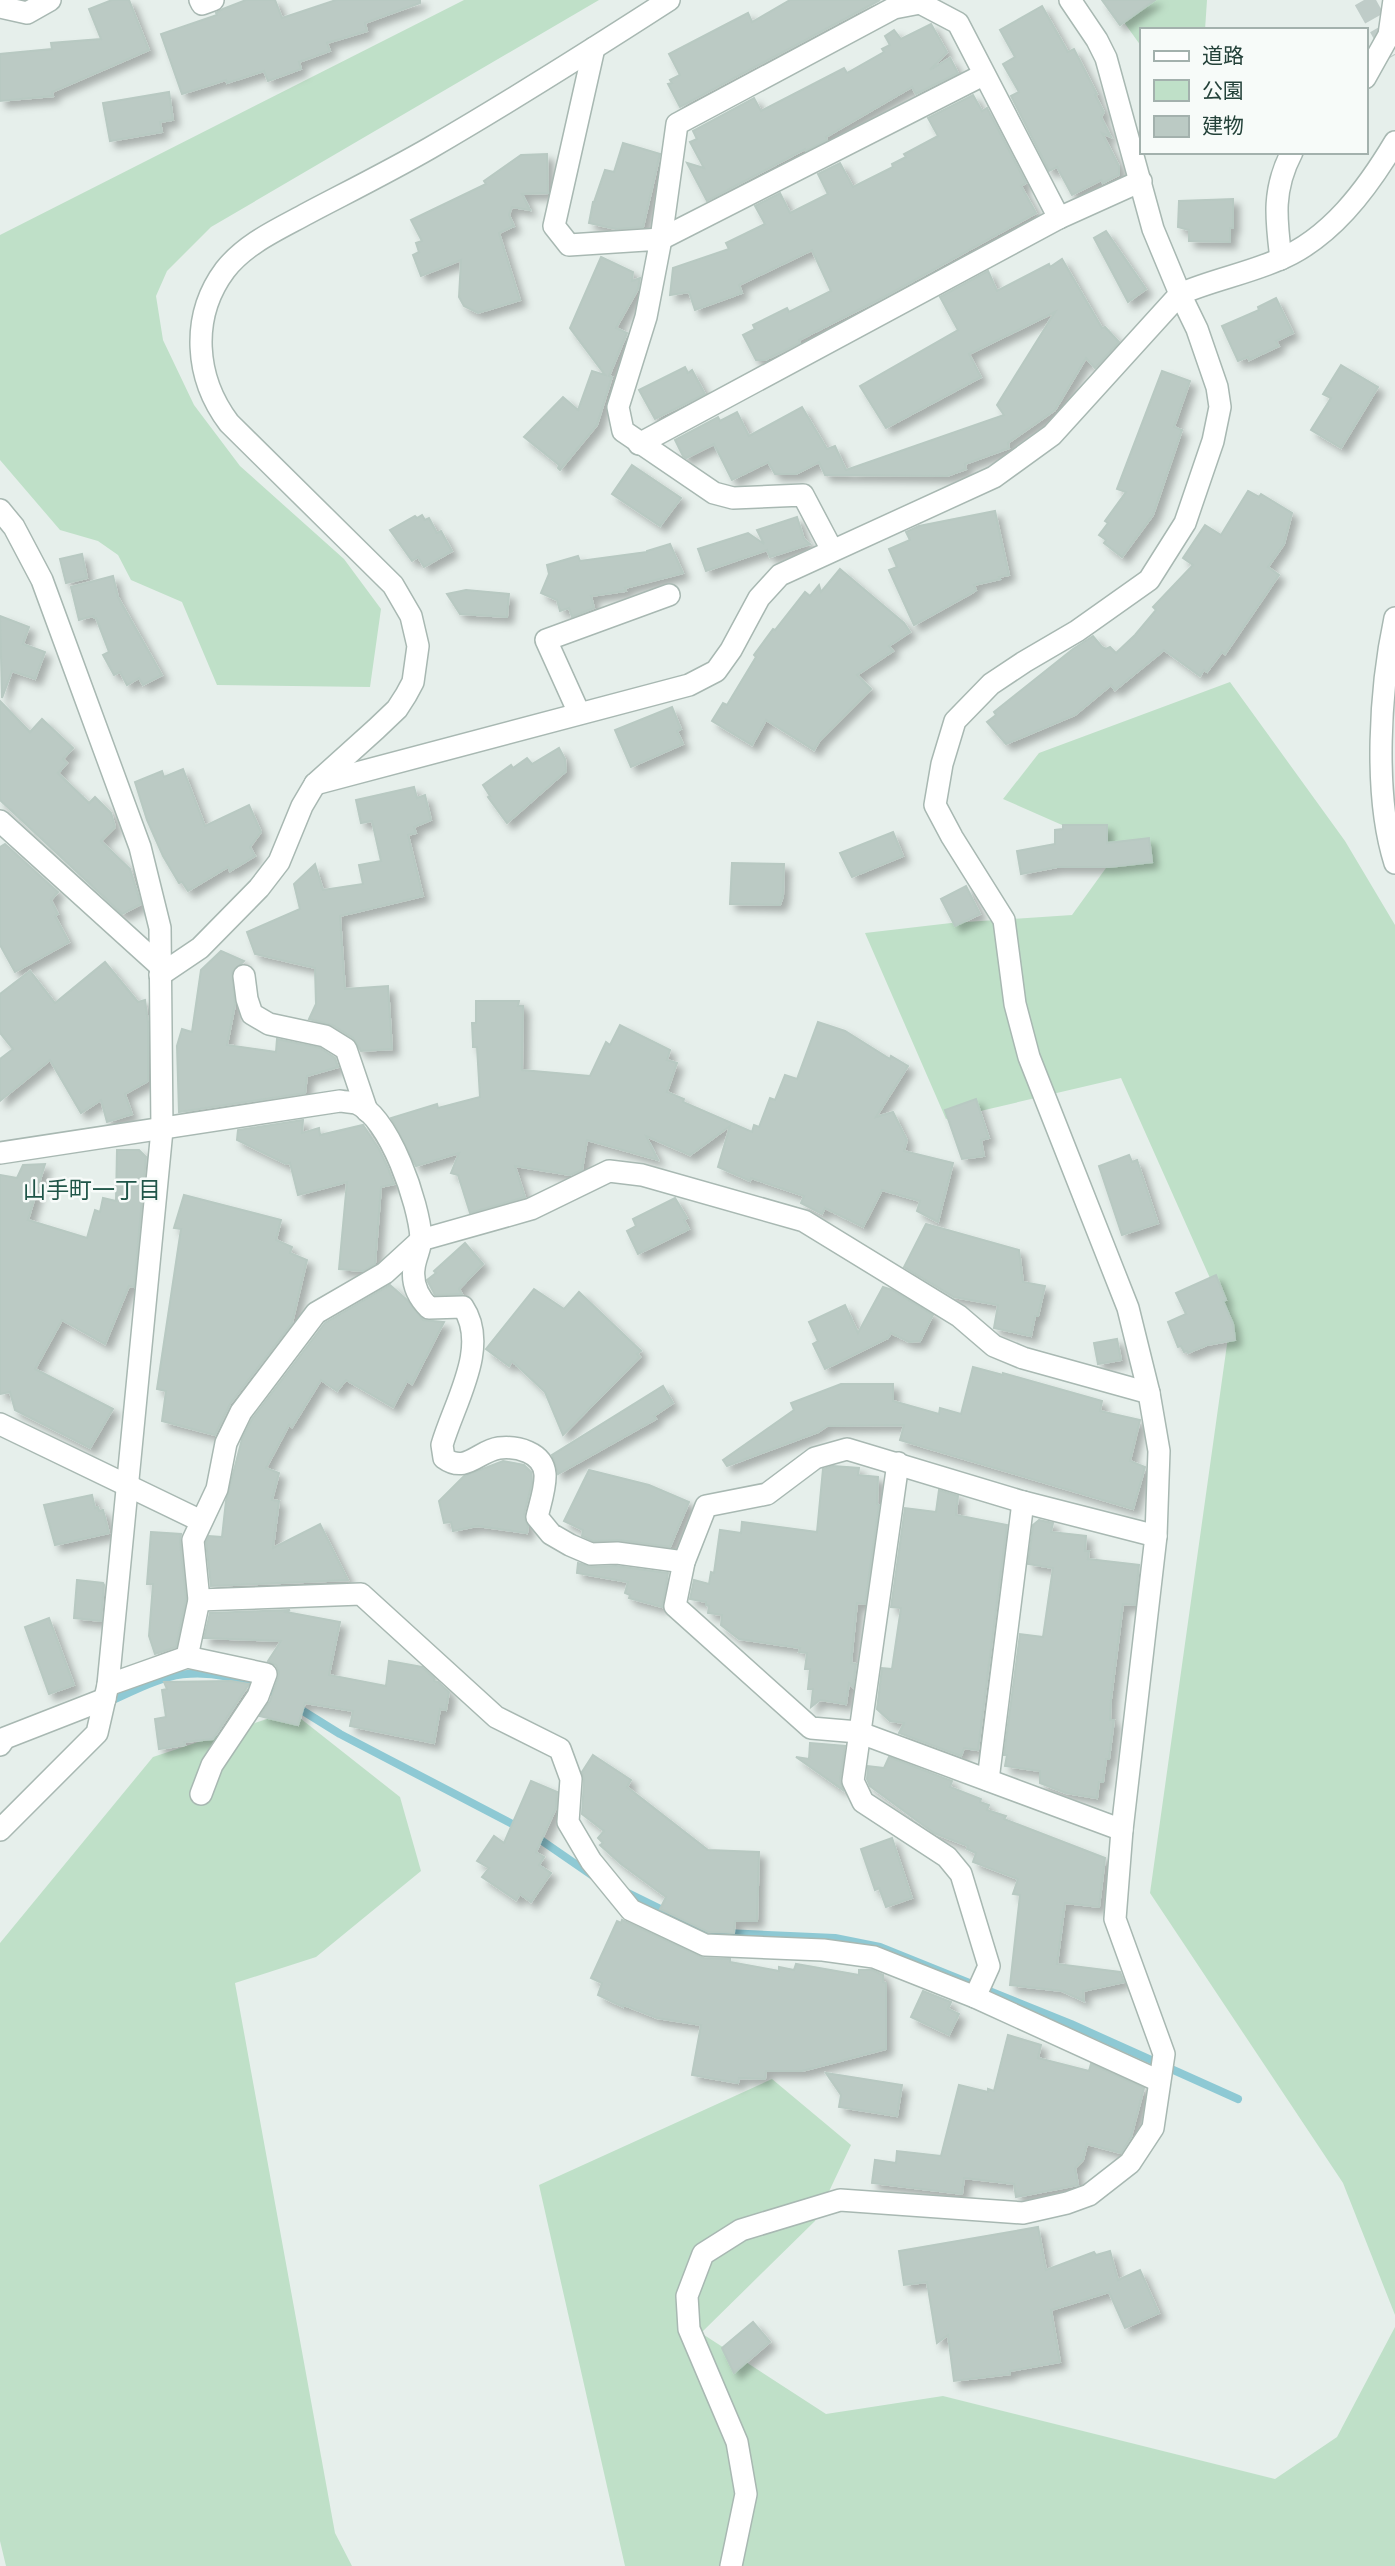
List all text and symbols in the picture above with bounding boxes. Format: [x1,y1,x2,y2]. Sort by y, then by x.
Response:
legend [1140,28,1367,154]
text: 道路 [1202,43,1244,67]
text: 公園 [1202,78,1244,102]
text: 建物 [1202,113,1244,137]
district label: 山手町一丁目 [23,1177,161,1202]

